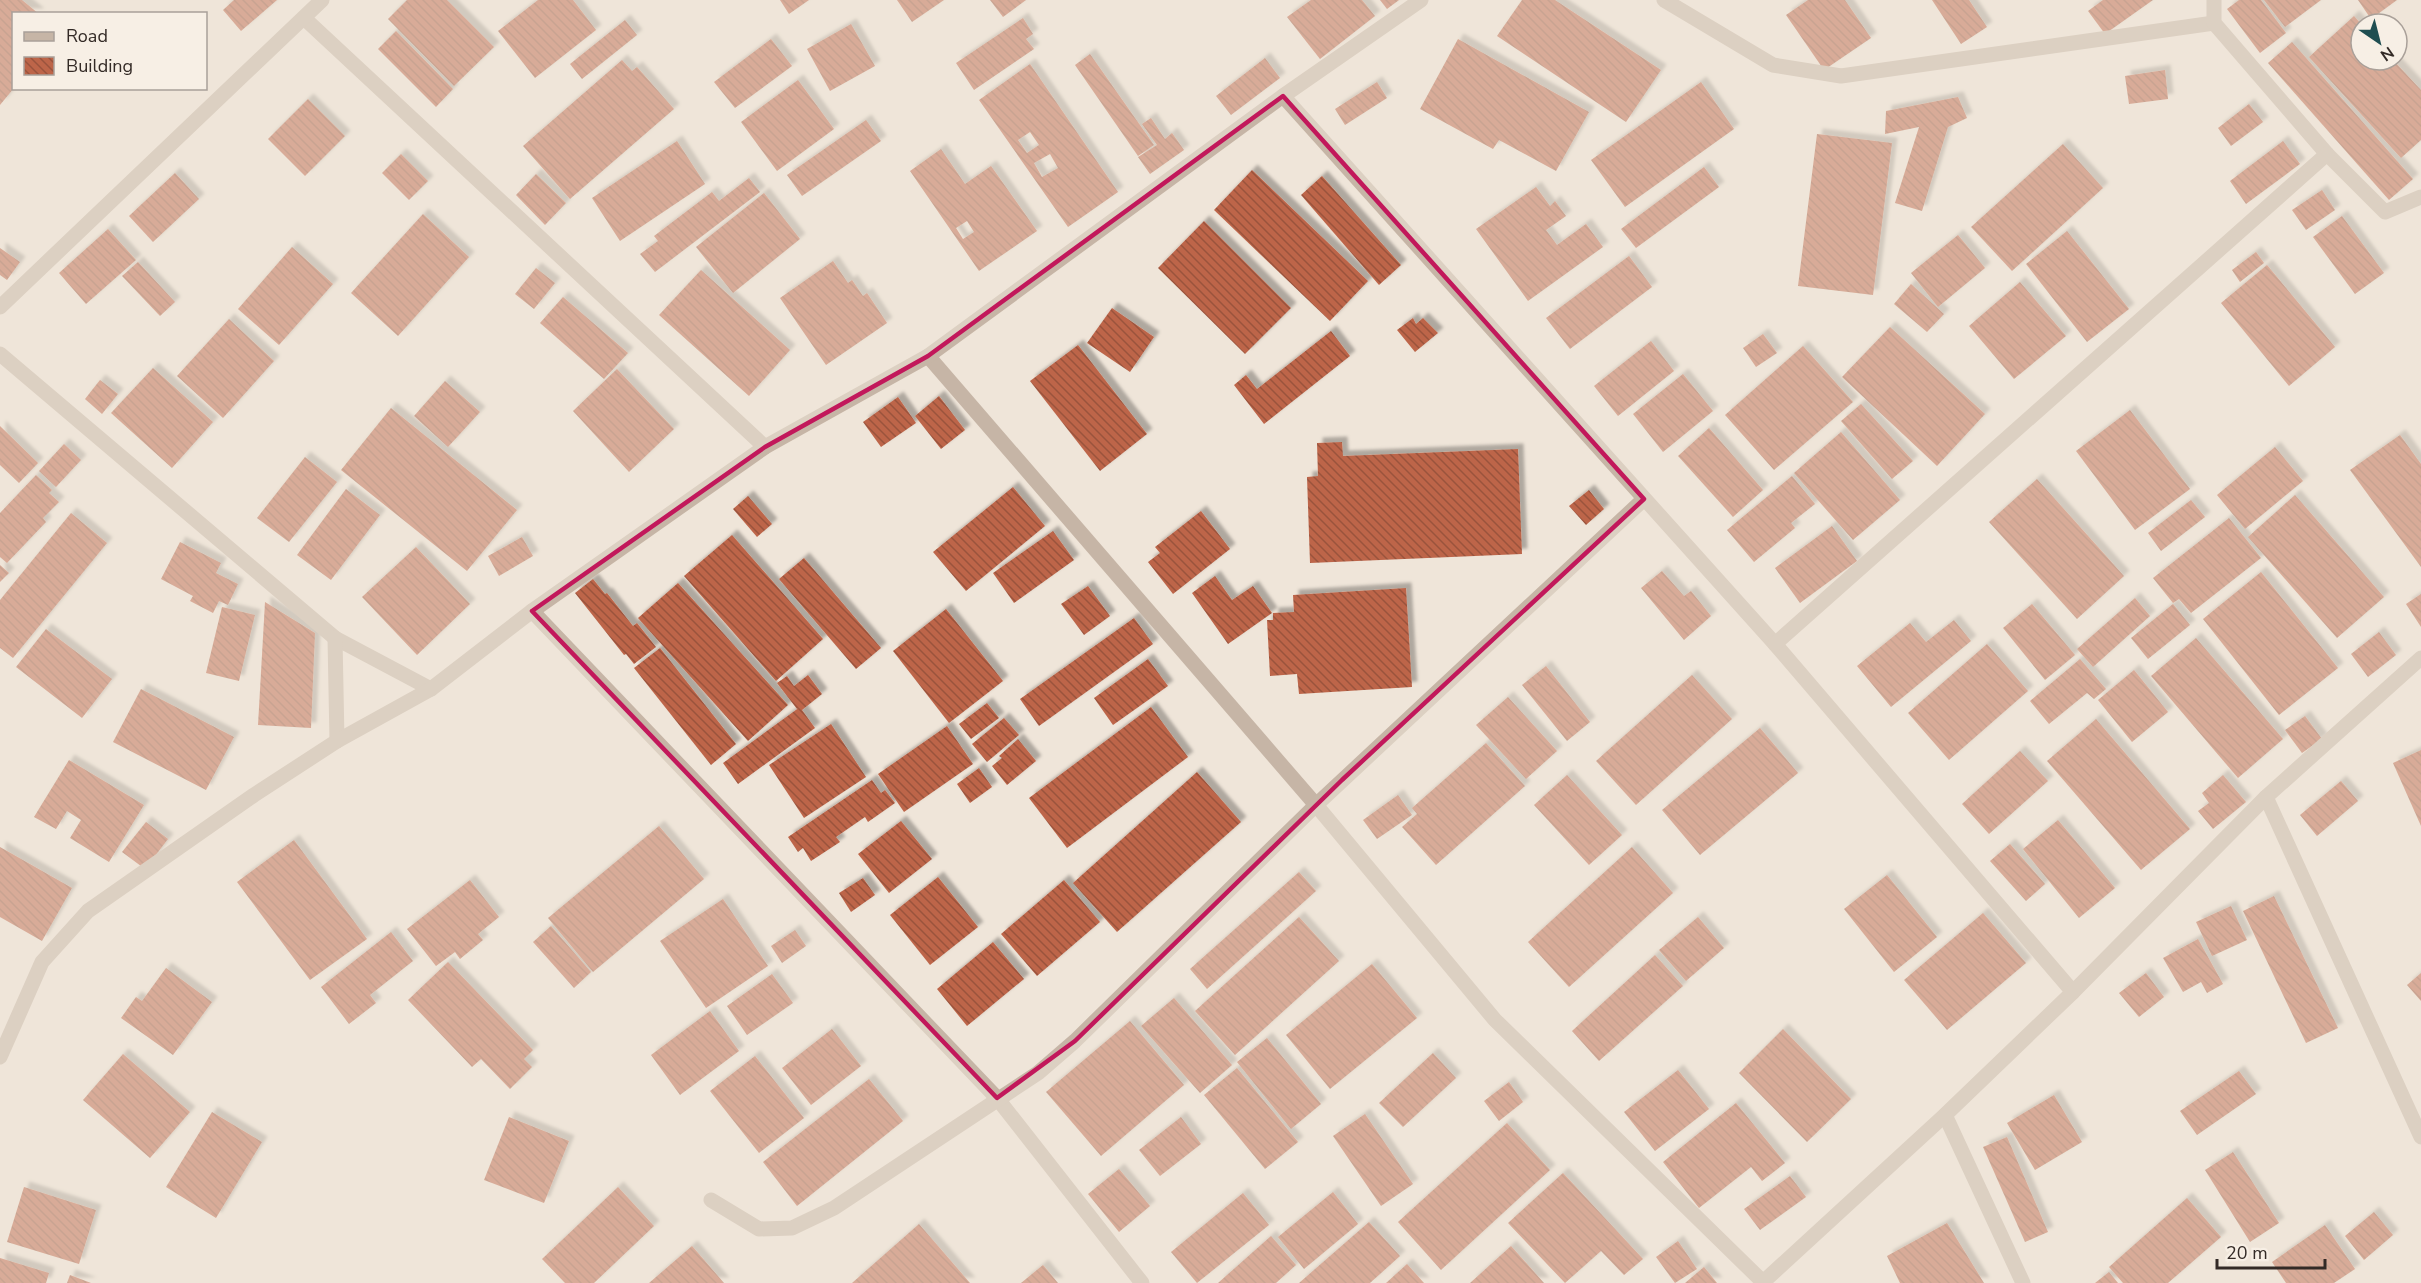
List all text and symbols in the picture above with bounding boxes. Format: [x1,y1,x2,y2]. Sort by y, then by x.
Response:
legend [12,12,207,90]
north arrow [2349,12,2409,72]
text: Road [66,24,108,48]
text: N [2376,41,2398,66]
text: Building [66,54,133,78]
scale bar [2217,1232,2325,1270]
text: 20 m [2226,1241,2268,1265]

